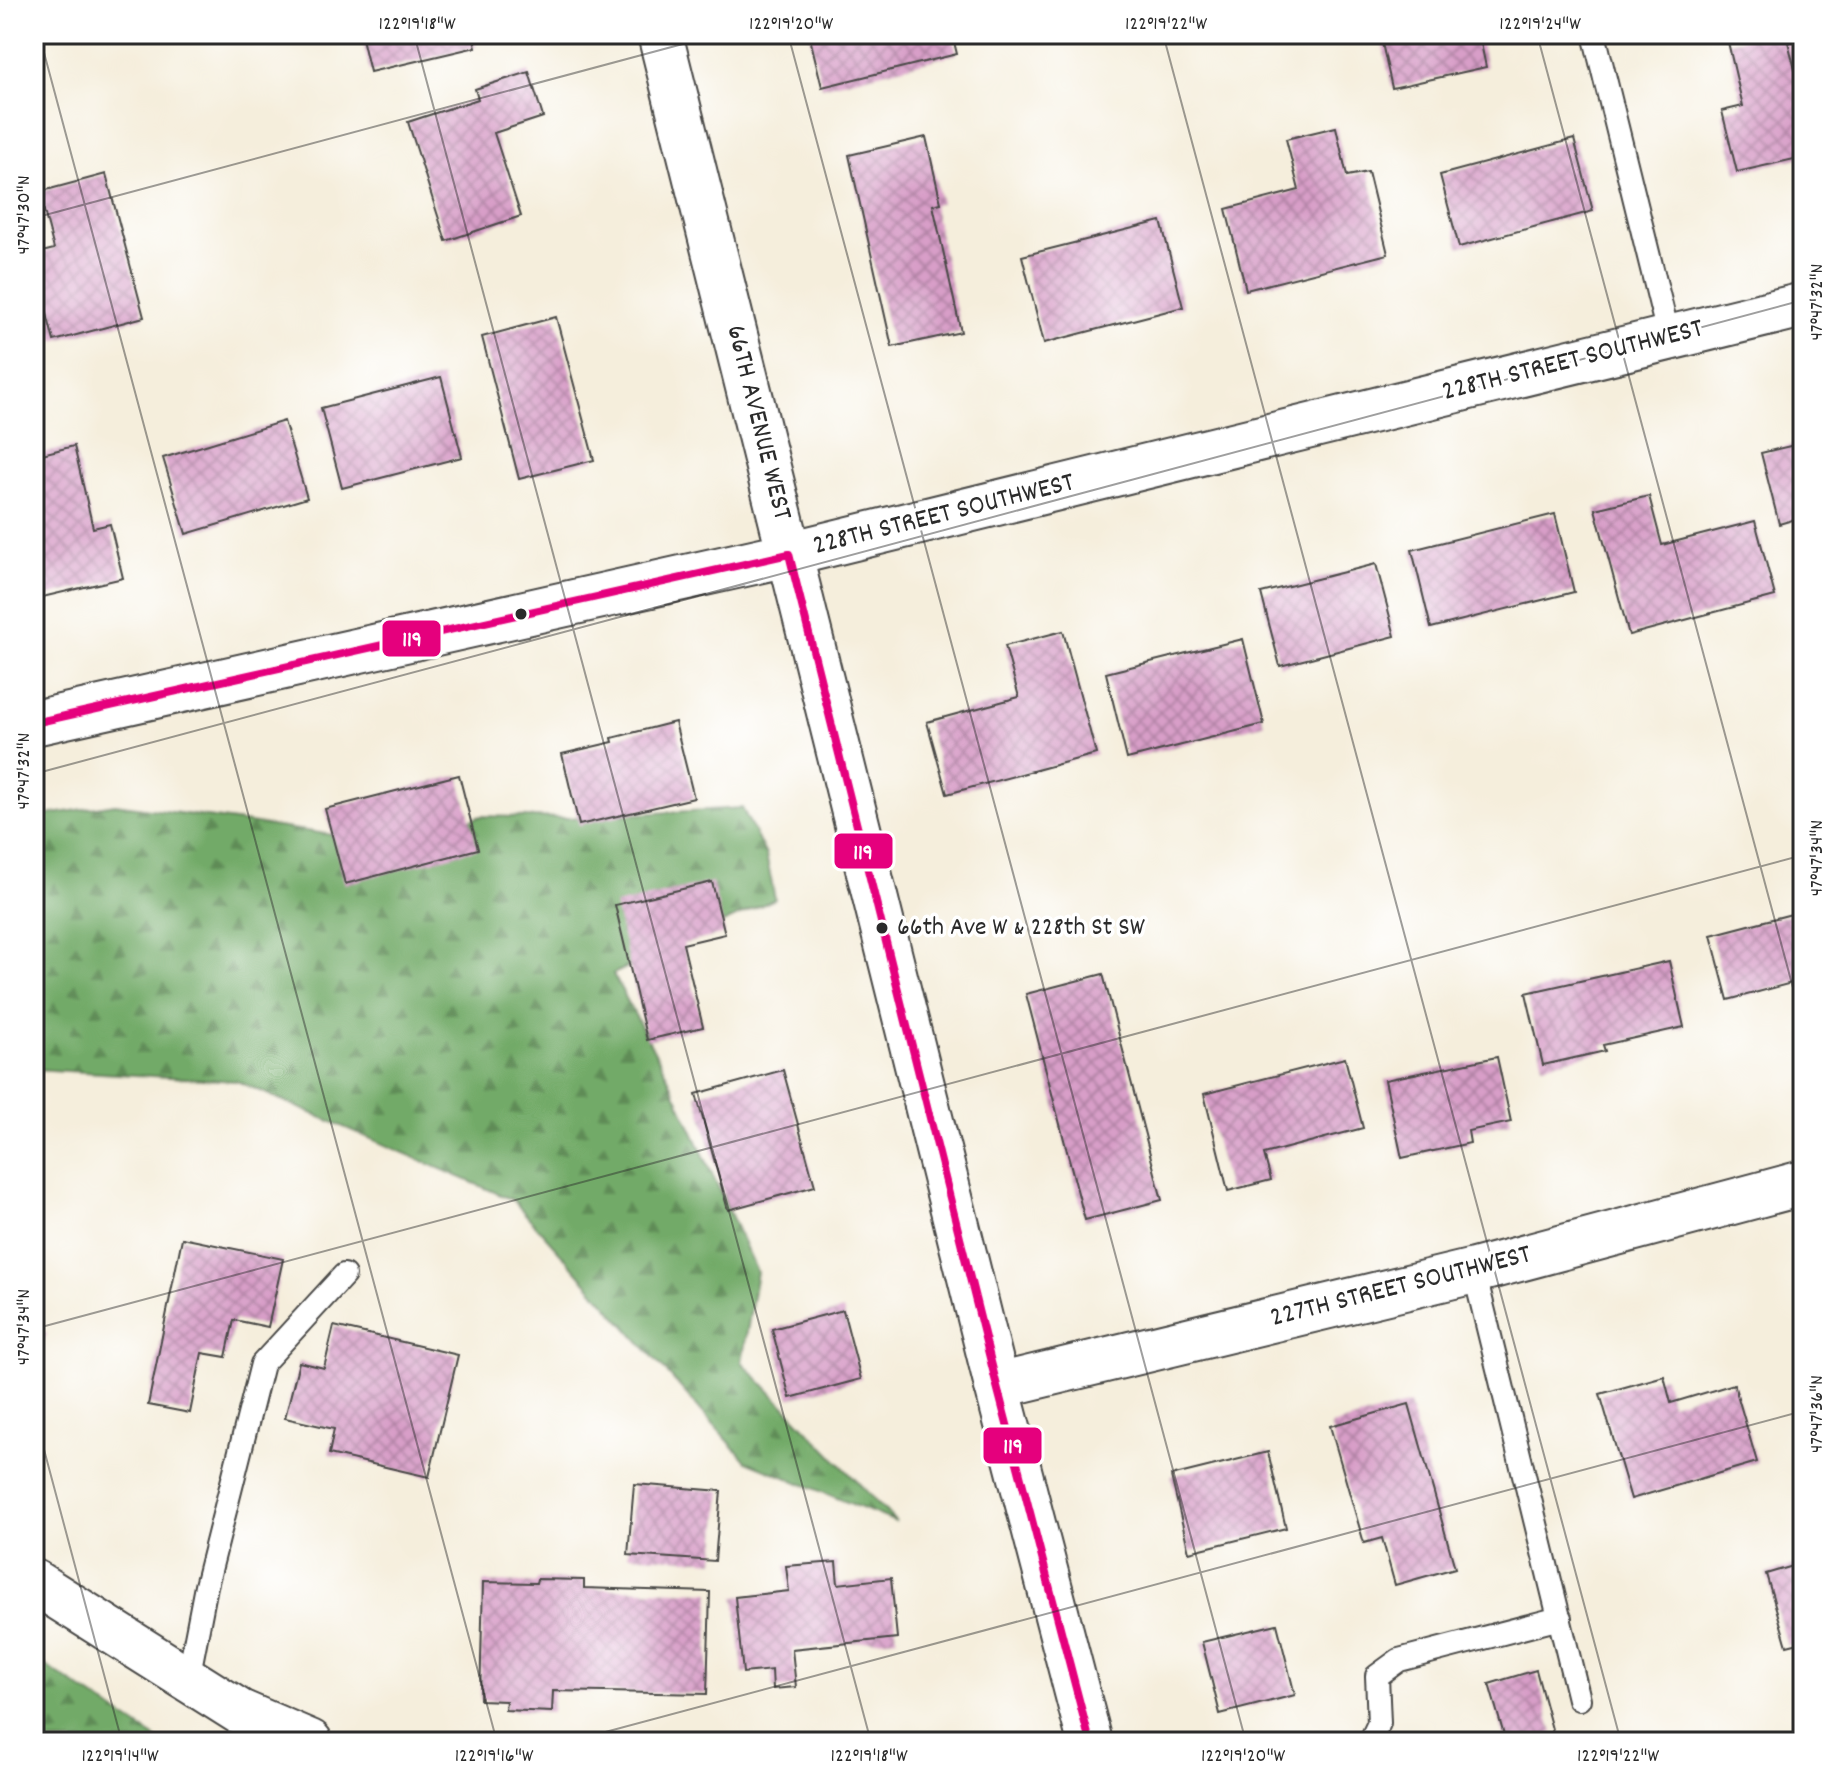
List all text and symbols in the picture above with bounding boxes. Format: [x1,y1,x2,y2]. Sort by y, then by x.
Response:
text: 122°19'18"W [379,11,456,39]
text: 122°19'20"W [749,11,834,39]
text: 122°19'22"W [1125,11,1207,39]
text: 122°19'24"W [1499,11,1581,39]
text: 47°47'30"N [11,175,39,255]
text: 47°47'32"N [1804,264,1832,340]
street label: 228TH STREET SOUTHWEST [1438,310,1708,414]
street label: 66TH AVENUE WEST [713,321,801,525]
street label: 228TH STREET SOUTHWEST [809,464,1079,568]
unlabelled marker [513,606,529,622]
line badge: 119 [381,619,442,658]
text: 119 [402,626,422,657]
text: 47°47'32"N [11,733,39,809]
text: 47°47'34"N [1804,820,1832,896]
line badge: 119 [833,832,894,870]
text: 119 [853,839,873,870]
place label: 66th Ave W & 228th St SW [897,910,1145,947]
marker: 66th Ave W & 228th St SW [874,920,890,936]
street label: 227TH STREET SOUTHWEST [1267,1236,1535,1340]
text: 47°47'34"N [11,1289,39,1365]
text: 47°47'36"N [1804,1375,1832,1453]
line badge: 119 [982,1426,1043,1465]
text: 119 [1003,1433,1023,1464]
text: 122°19'14"W [81,1743,159,1771]
text: 122°19'16"W [455,1743,534,1771]
text: 122°19'18"W [831,1743,908,1771]
text: 122°19'20"W [1201,1743,1286,1771]
text: 122°19'22"W [1577,1743,1659,1771]

